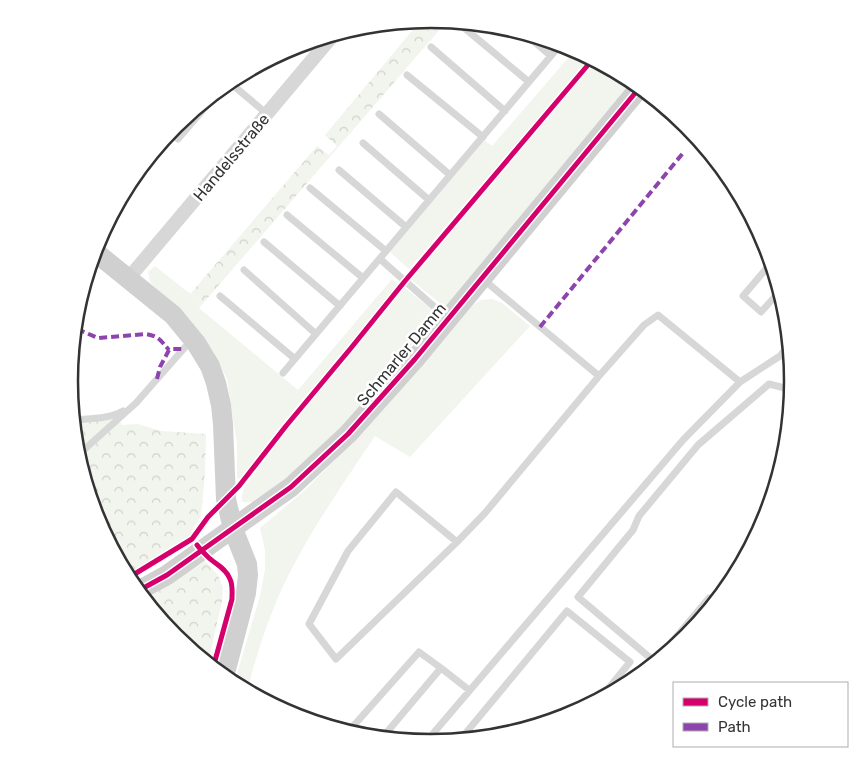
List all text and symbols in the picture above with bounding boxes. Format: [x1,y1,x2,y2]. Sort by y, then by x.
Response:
street label: Handelsstraße [189,110,273,205]
street label: Schmarler Damm [353,299,450,410]
legend [673,682,848,747]
text: Cycle path [718,693,792,711]
text: Path [718,718,751,736]

